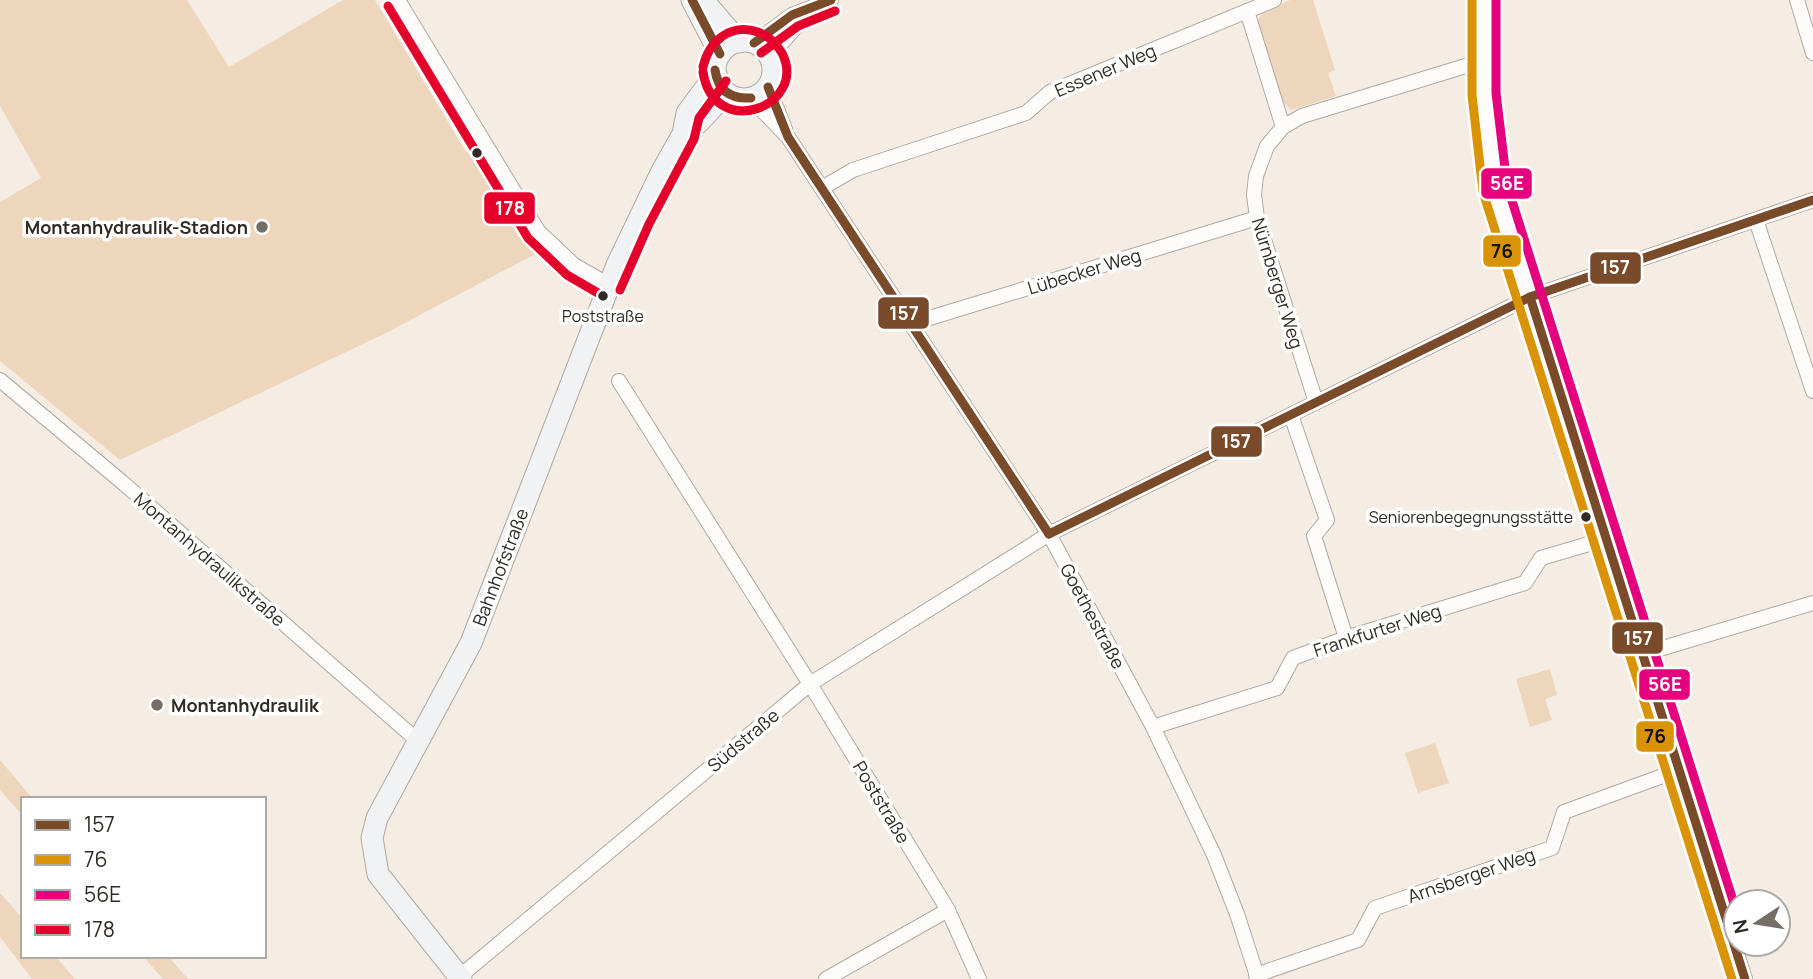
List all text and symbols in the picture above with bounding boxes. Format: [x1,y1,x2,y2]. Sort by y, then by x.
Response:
street label: Essener Weg [1051,38,1159,102]
unlabelled marker [470,146,484,160]
line badge: 56E [1480,167,1533,200]
text: 56E [1490,170,1524,196]
line badge: 178 [483,191,536,225]
text: 178 [495,195,525,221]
place label: Montanhydraulik-Stadion [25,215,248,239]
street label: Nürnberger Weg [1247,215,1309,351]
marker: Montanhydraulik-Stadion [254,219,270,235]
line badge: 76 [1482,234,1522,268]
text: 76 [1491,238,1513,264]
street label: Lübecker Weg [1024,242,1144,300]
line badge: 157 [1589,251,1642,285]
text: 157 [1600,254,1630,280]
marker: Poststraße [596,289,610,303]
line badge: 157 [877,296,930,330]
text: 157 [889,300,919,326]
place label: Poststraße [562,305,644,327]
line badge: 157 [1210,425,1263,458]
text: 157 [1221,428,1251,454]
street label: Montanhydraulikstraße [129,487,291,631]
street label: Bahnhofstraße [467,505,533,629]
place label: Seniorenbegegnungsstätte [1369,506,1573,528]
marker: Seniorenbegegnungsstätte [1579,510,1593,524]
street label: Goethestraße [1055,559,1131,673]
street label: Frankfurter Weg [1310,598,1444,662]
line badge: 157 [1611,621,1664,655]
text: 157 [1623,625,1653,651]
line badge: 56E [1638,668,1691,701]
text: 56E [1648,671,1682,697]
place label: Montanhydraulik [171,693,320,717]
marker: Montanhydraulik [149,697,165,713]
street label: Südstraße [702,703,784,777]
line badge: 76 [1635,720,1675,753]
text: 76 [1644,723,1666,749]
street label: Poststraße [848,756,916,848]
legend [21,797,266,958]
text: 157 [84,810,115,838]
street label: Arnsberger Weg [1404,842,1538,908]
text: 76 [84,845,108,873]
text: 56E [84,880,121,908]
north arrow [1722,888,1792,958]
text: 178 [84,915,115,943]
text: N [1726,917,1755,936]

